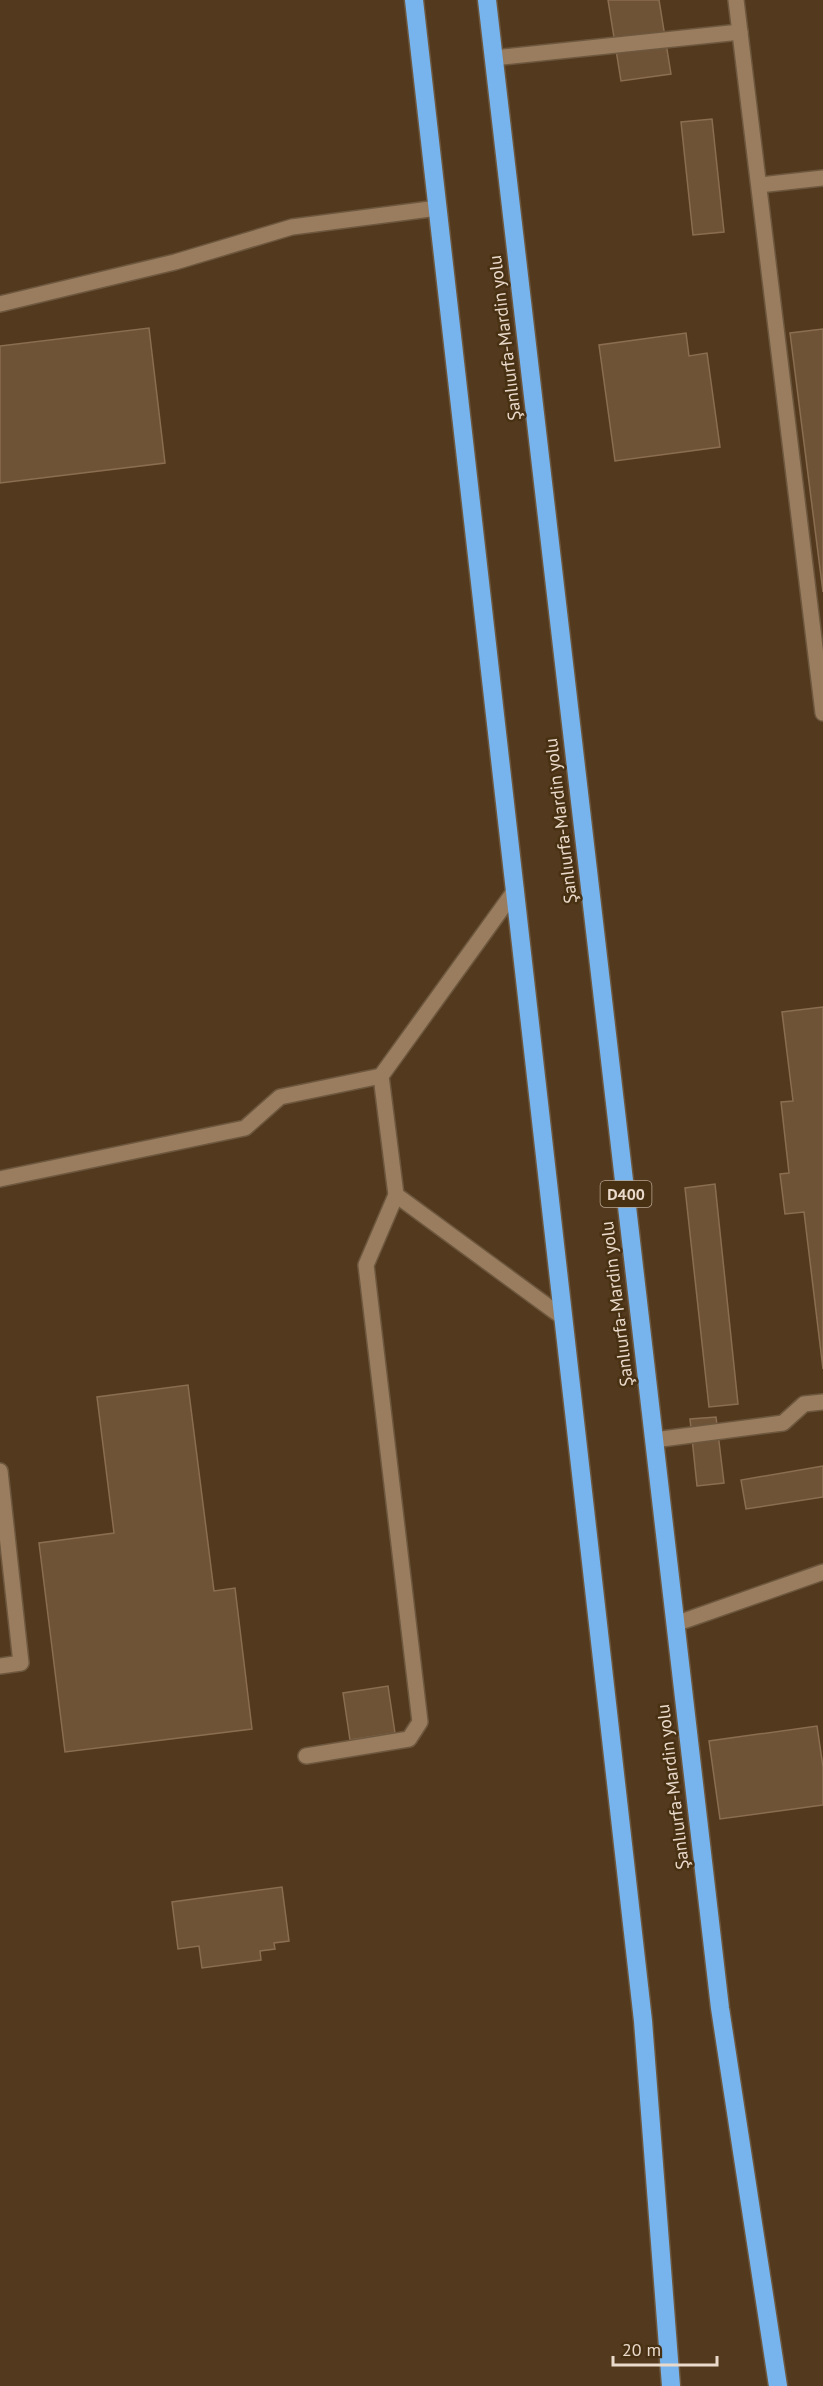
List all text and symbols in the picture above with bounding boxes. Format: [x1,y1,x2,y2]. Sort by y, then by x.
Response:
street label: Şanlıurfa-Mardin yolu [483,254,526,422]
street label: Şanlıurfa-Mardin yolu [539,737,582,905]
road number: D400 [600,1181,652,1207]
street label: Şanlıurfa-Mardin yolu [595,1220,638,1388]
street label: Şanlıurfa-Mardin yolu [651,1703,694,1871]
scale bar [613,2329,716,2367]
text: 20 m [622,2338,661,2361]

